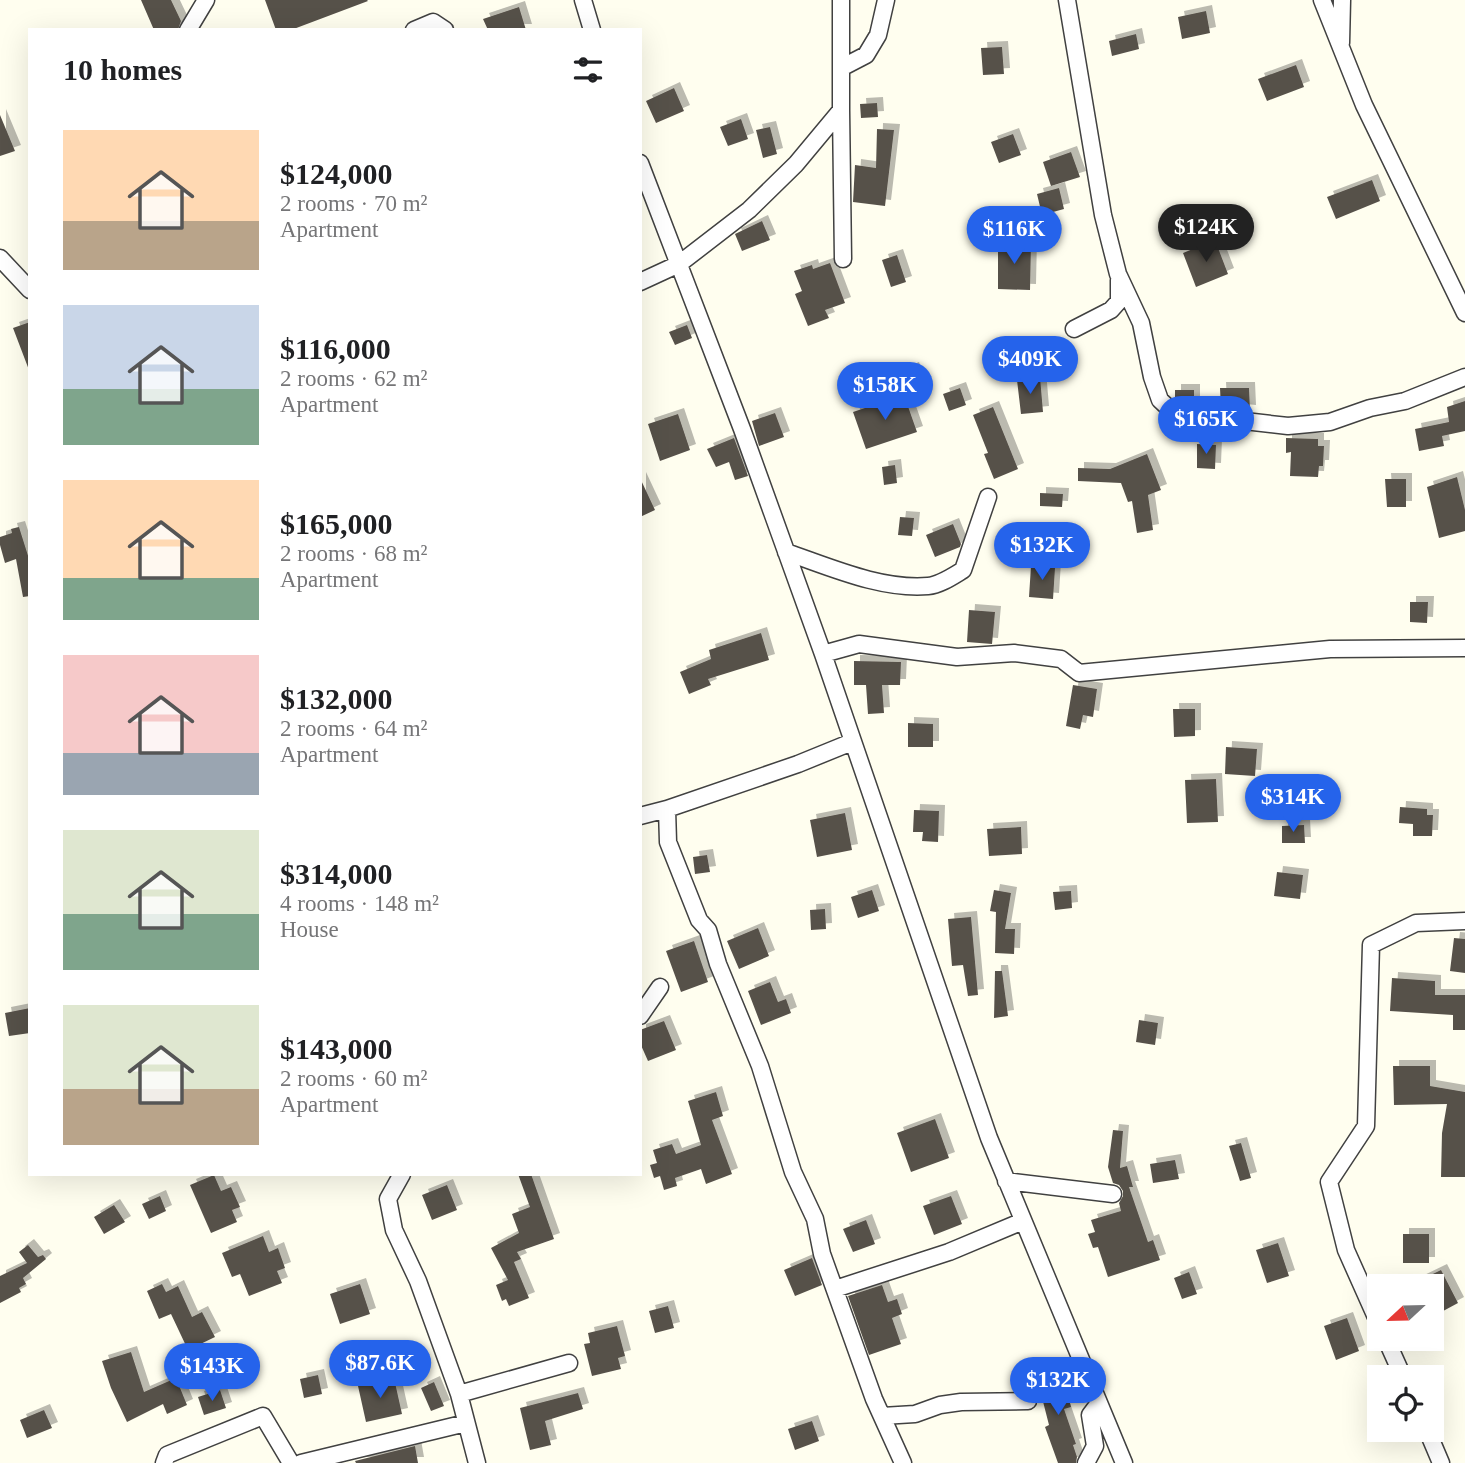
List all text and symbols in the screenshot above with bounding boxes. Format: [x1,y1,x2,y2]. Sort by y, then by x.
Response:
icon: filters [569,51,607,89]
text: 10 homes [63,53,182,86]
text: $124,000 [280,157,393,190]
icon: home [119,158,203,242]
text: 2 rooms · 70 m² [280,191,427,216]
pin: $124K [1157,204,1255,264]
pin: $116K [965,206,1063,266]
text: $124K [1174,214,1238,239]
text: $116K [983,216,1045,241]
text: Apartment [280,217,378,242]
text: $116,000 [280,332,391,365]
icon: home [119,333,203,417]
pin: $409K [981,336,1079,396]
text: $409K [998,346,1062,371]
pin: $158K [836,362,934,422]
text: 2 rooms · 62 m² [280,366,427,391]
text: $158K [853,372,917,397]
text: Apartment [280,392,378,417]
pin: $165K [1157,396,1255,456]
text: $165K [1174,406,1238,431]
text: $165,000 [280,507,393,540]
icon: home [119,508,203,592]
pin: $132K [993,522,1091,582]
text: $132K [1010,532,1074,557]
text: 2 rooms · 68 m² [280,541,427,566]
text: Apartment [280,567,378,592]
text: $132,000 [280,682,393,715]
icon: home [119,683,203,767]
text: 2 rooms · 64 m² [280,716,427,741]
text: Apartment [280,742,378,767]
pin: $314K [1244,774,1342,834]
text: $314K [1261,784,1325,809]
text: $314,000 [280,857,393,890]
icon: home [119,858,203,942]
text: 4 rooms · 148 m² [280,891,439,916]
text: House [280,917,339,942]
text: $143,000 [280,1032,393,1065]
icon: home [119,1033,203,1117]
text: 2 rooms · 60 m² [280,1066,427,1091]
text: Apartment [280,1092,378,1117]
north arrow [1367,1274,1444,1351]
map controls [1367,1274,1444,1442]
pin: $87.6K [323,1340,437,1400]
pin: $143K [163,1344,261,1403]
text: $87.6K [345,1350,415,1375]
text: $143K [180,1353,244,1378]
pin: $132K [1009,1358,1107,1417]
button: locate [1367,1365,1444,1442]
text: $132K [1026,1367,1090,1392]

